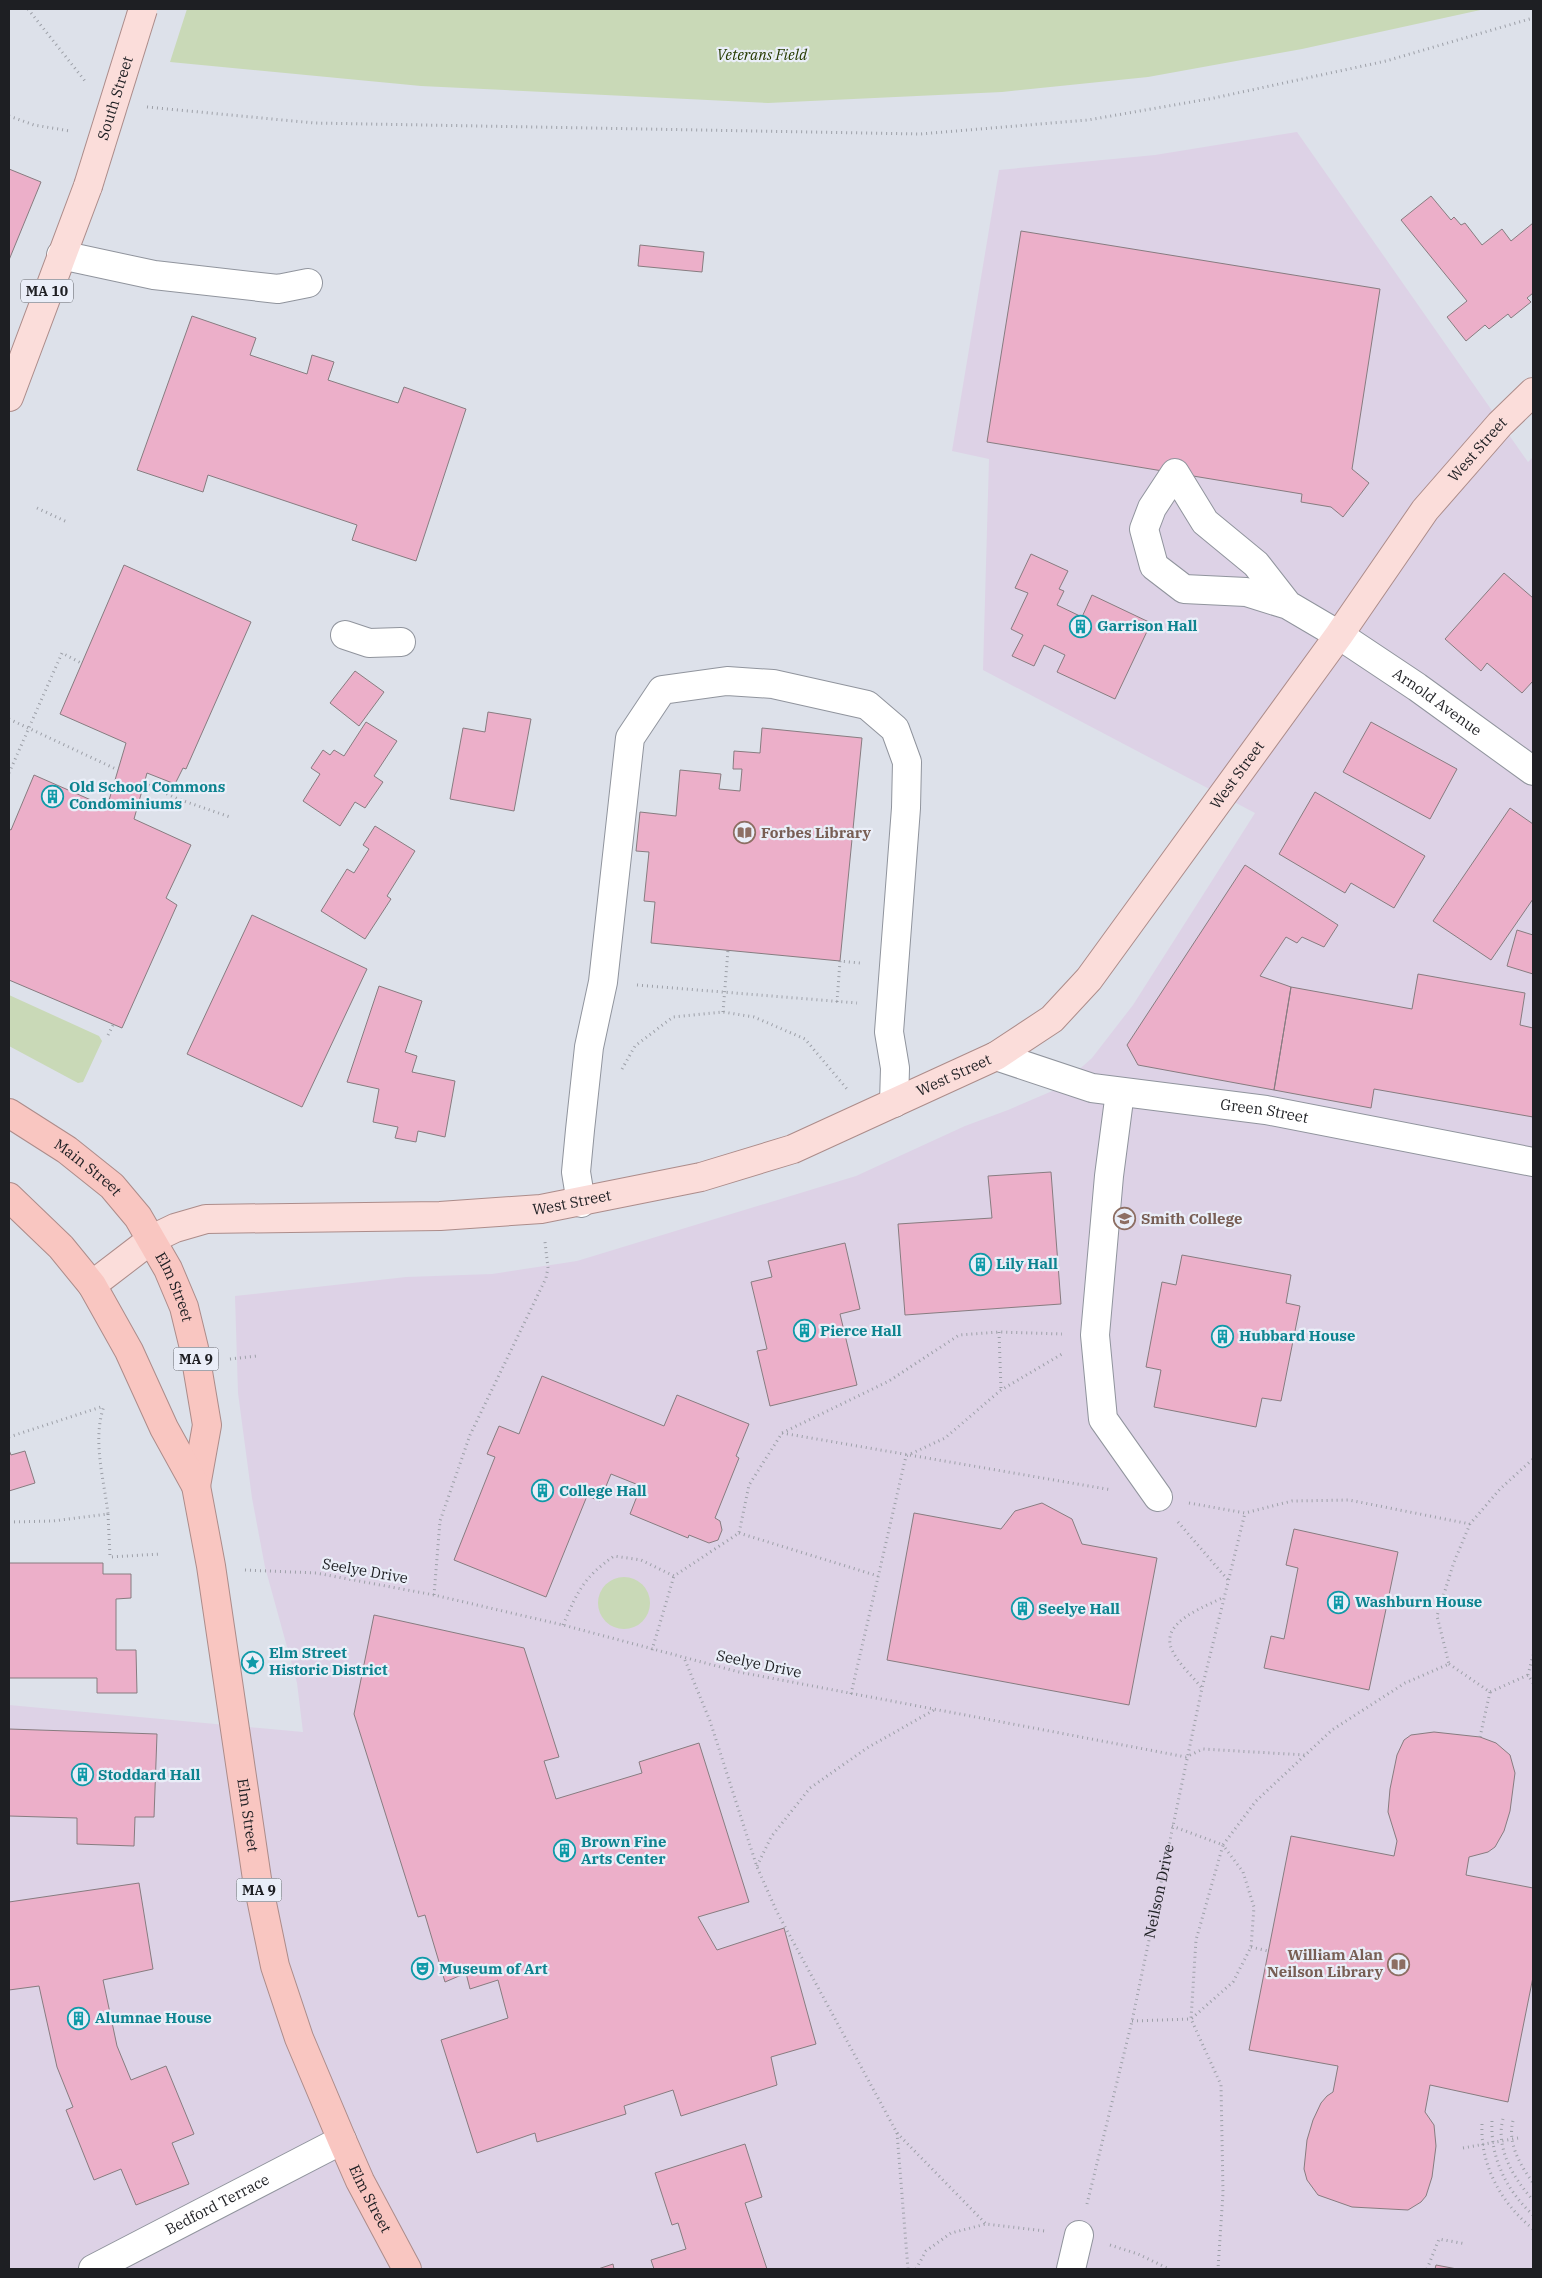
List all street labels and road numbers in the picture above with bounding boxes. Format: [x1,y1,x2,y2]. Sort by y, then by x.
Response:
street label: South Street [93,54,137,142]
road number: MA 10 [21,280,73,302]
street label: West Street [1444,413,1511,486]
street label: Arnold Avenue [1389,663,1486,740]
street label: West Street [1206,737,1268,813]
street label: West Street [913,1050,994,1100]
street label: Green Street [1219,1094,1310,1127]
street label: Main Street [51,1134,126,1200]
street label: West Street [532,1185,613,1219]
street label: Elm Street [151,1248,197,1324]
road number: MA 9 [174,1348,218,1370]
street label: Seelye Drive [321,1554,409,1587]
street label: Seelye Drive [715,1645,803,1682]
street label: Elm Street [233,1777,263,1853]
street label: Neilson Drive [1140,1842,1178,1940]
road number: MA 9 [236,1878,282,1902]
street label: Elm Street [345,2162,396,2236]
street label: Bedford Terrace [162,2169,272,2239]

